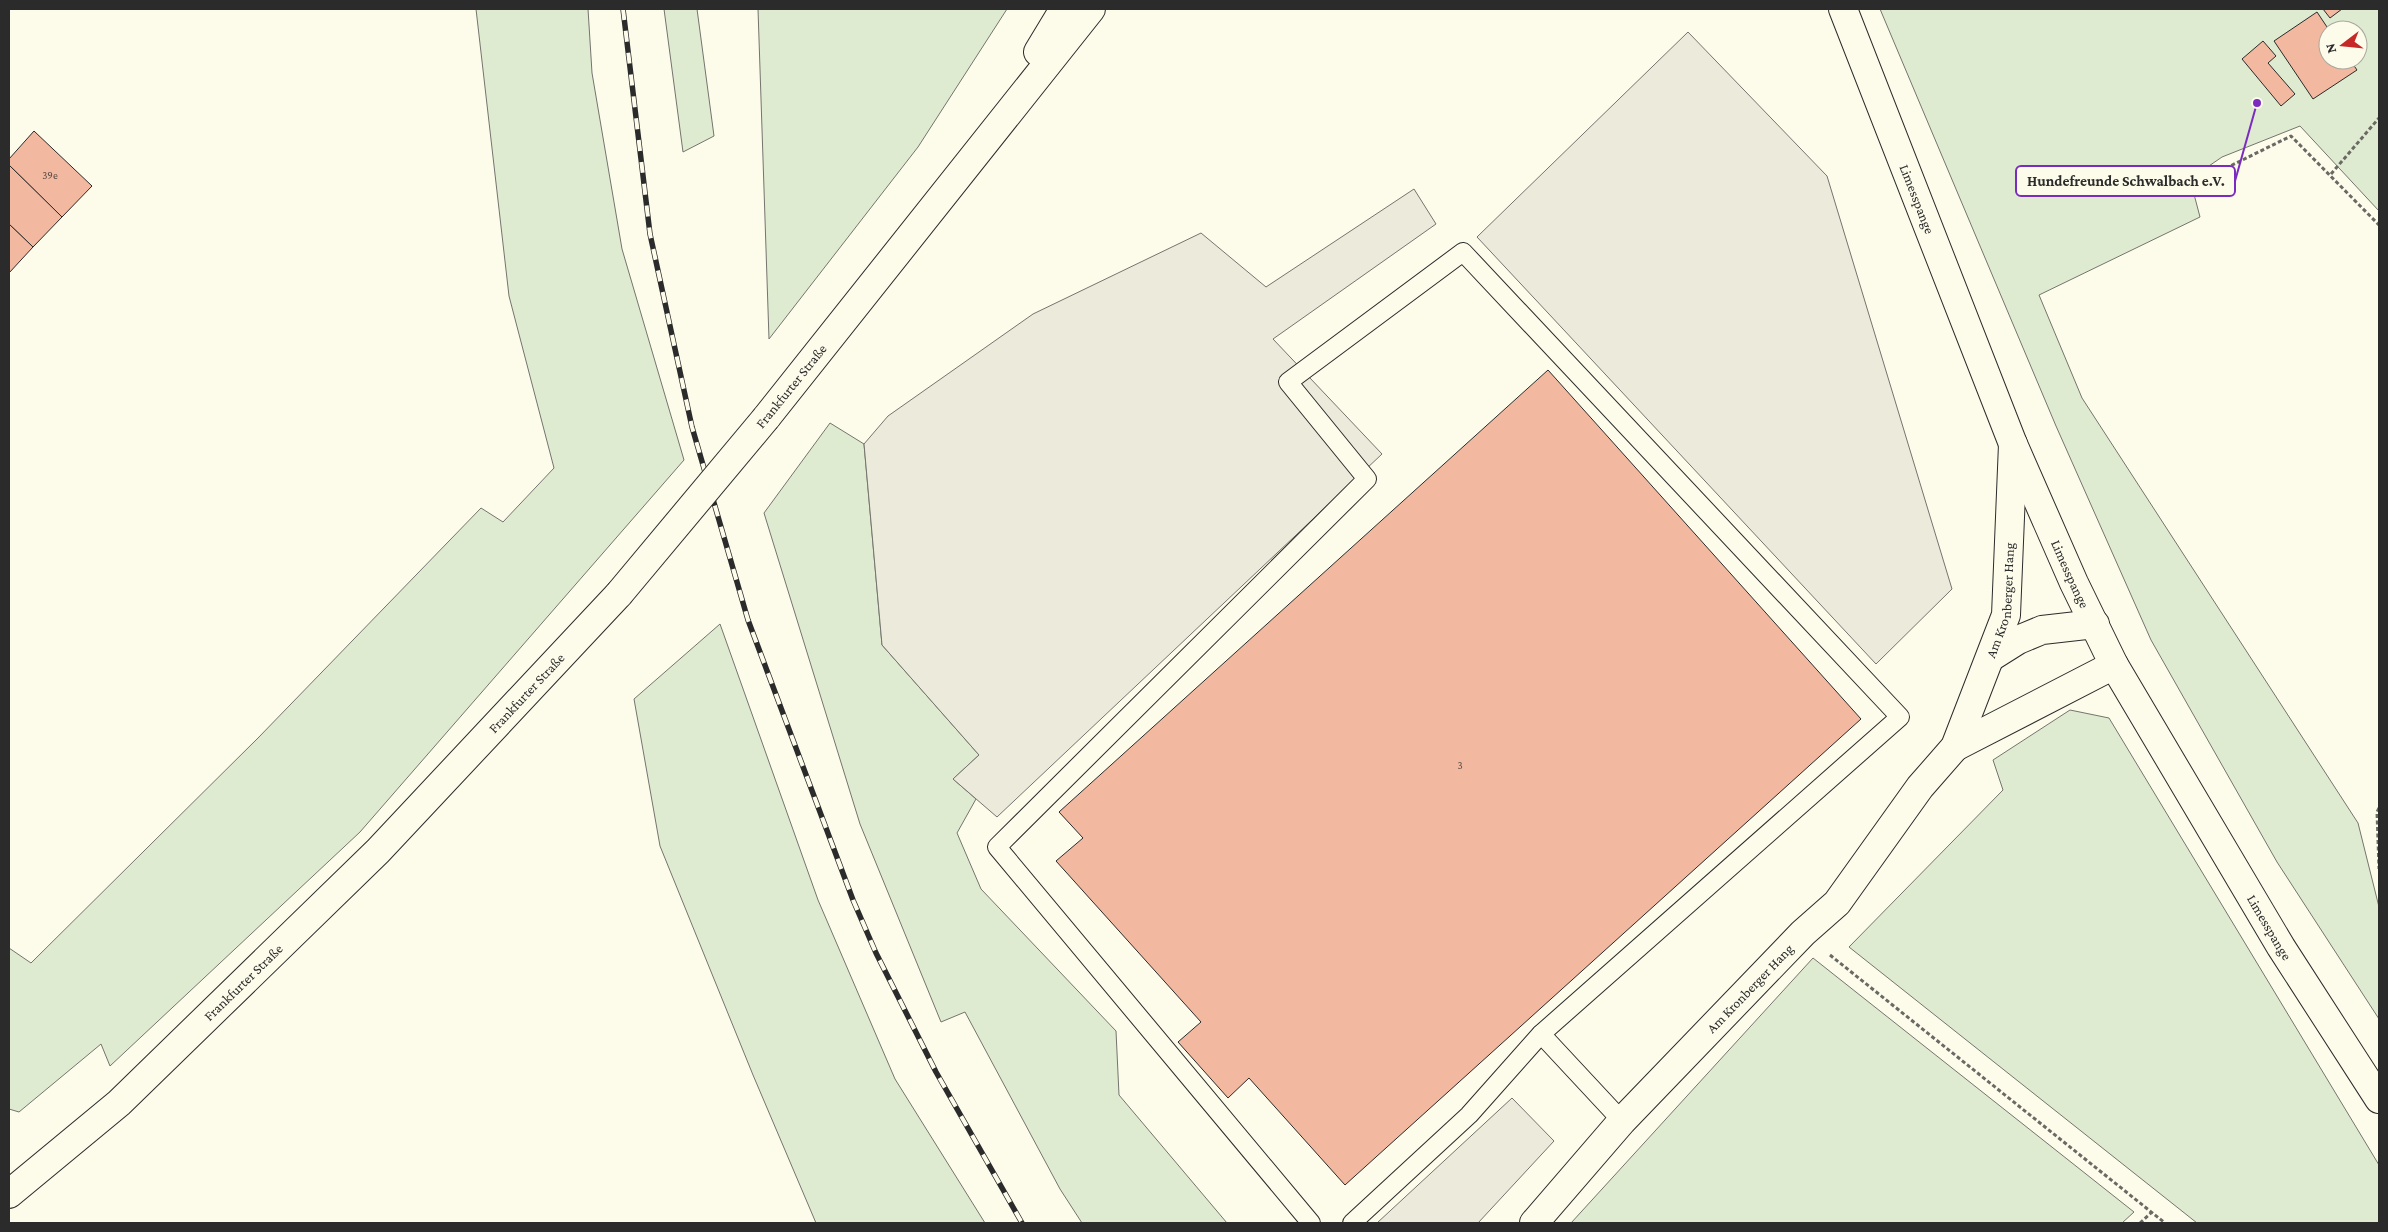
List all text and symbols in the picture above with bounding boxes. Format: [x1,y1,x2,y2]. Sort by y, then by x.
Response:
north arrow [2318,20,2368,70]
text: N [2321,41,2340,55]
street label: Limesspange [1896,162,1938,236]
callout: Hundefreunde Schwalbach e.V. [2016,166,2235,196]
house number: 39e [42,169,58,181]
text: Hundefreunde Schwalbach e.V. [2027,173,2225,189]
street label: Frankfurter Straße [752,341,830,431]
street label: Limesspange [2048,537,2093,611]
street label: Am Kronberger Hang [1982,542,2017,660]
street label: Frankfurter Straße [485,650,568,736]
house number: 3 [1457,759,1463,771]
street label: Limesspange [2244,892,2295,963]
street label: Frankfurter Straße [201,940,286,1024]
street label: Am Kronberger Hang [1703,940,1797,1036]

